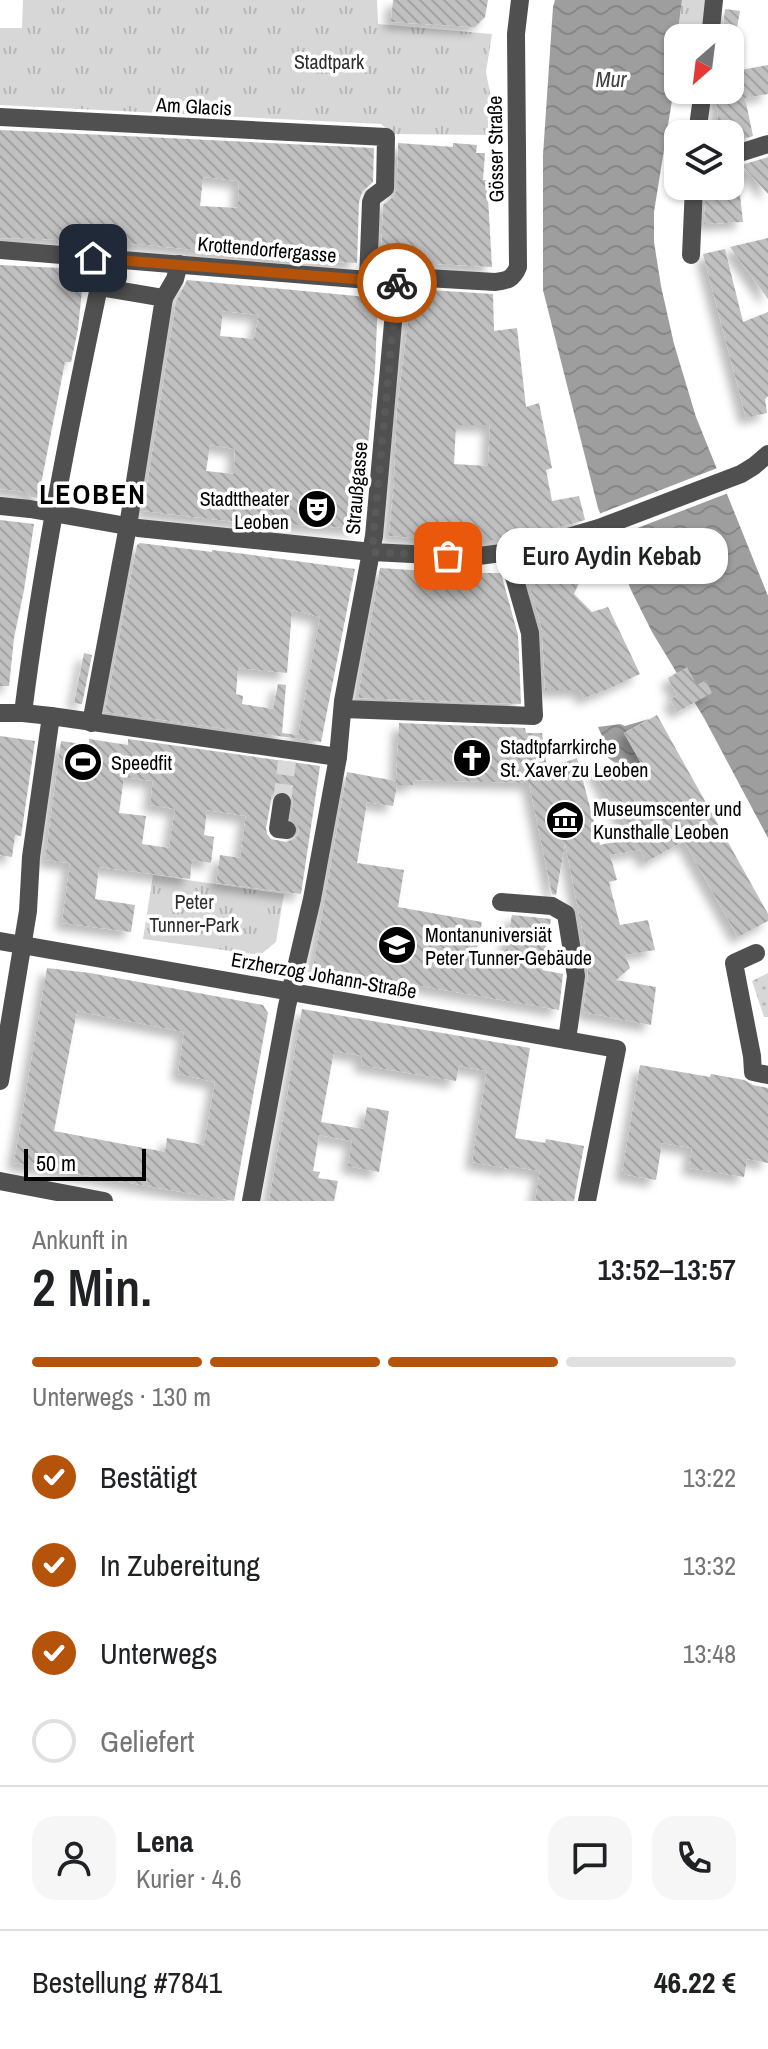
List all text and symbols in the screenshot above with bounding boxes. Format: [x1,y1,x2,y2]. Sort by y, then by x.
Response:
north arrow [664,24,744,104]
map controls [664,24,744,200]
park label: Stadtpark [294,48,365,75]
water label: Mur [595,64,628,94]
street label: Am Glacis [155,90,232,121]
street label: Gösser Straße [481,95,509,203]
button: layers [664,120,744,200]
pin [59,224,127,292]
street label: Krottendorfergasse [196,229,338,269]
icon: home [71,236,115,280]
courier [357,243,437,323]
icon: bike [375,261,419,305]
street label: Straußgasse [338,441,374,535]
district label: LEOBEN [39,475,147,513]
place label: Stadttheater Leoben [200,485,290,535]
theatre icon: Stadttheater Leoben [296,488,338,530]
pin [414,522,482,590]
callout: Euro Aydin Kebab [496,528,728,584]
icon: bag [426,534,470,578]
text: Euro Aydin Kebab [522,538,702,573]
place label: Stadtpfarrkirche St. Xaver zu Leoben [500,733,648,783]
church icon: Stadtpfarrkirche St. Xaver zu Leoben [451,737,493,779]
sports icon: Speedfit [62,741,104,783]
place label: Speedfit [111,749,173,776]
place label: Museumscenter und Kunsthalle Leoben [593,795,742,845]
museum icon: Museumscenter und Kunsthalle Leoben [544,799,586,841]
park label: Peter Tunner-Park [149,888,240,938]
place label: Montanuniversiät Peter Tunner-Gebäude [425,921,592,971]
school or university icon: Montanuniversiät Peter Tunner-Gebäude [376,924,418,966]
street label: Erzherzog Johann-Straße [229,945,419,1005]
scale bar [24,1145,146,1181]
text: 50 m [36,1148,76,1178]
text: Ankunft in [32,1222,128,1257]
text: 13:52–13:57 [597,1249,736,1289]
text: 2 Min. [32,1252,152,1322]
text: Unterwegs · 130 m [32,1379,211,1414]
icon: check [32,1455,76,1499]
text: Bestätigt [100,1457,197,1497]
text: 13:22 [683,1460,736,1495]
icon: check [32,1543,76,1587]
text: In Zubereitung [100,1545,260,1585]
text: 13:32 [683,1548,736,1583]
icon: check [32,1631,76,1675]
text: Unterwegs [100,1633,218,1673]
text: 13:48 [683,1636,736,1671]
text: Geliefert [100,1721,194,1761]
button: person [32,1816,116,1900]
button: chat [548,1816,632,1900]
button: phone [652,1816,736,1900]
text: Lena [136,1821,193,1861]
text: Kurier · 4.6 [136,1861,241,1896]
text: Bestellung #7841 [32,1962,222,2002]
text: 46.22 € [654,1962,736,2002]

